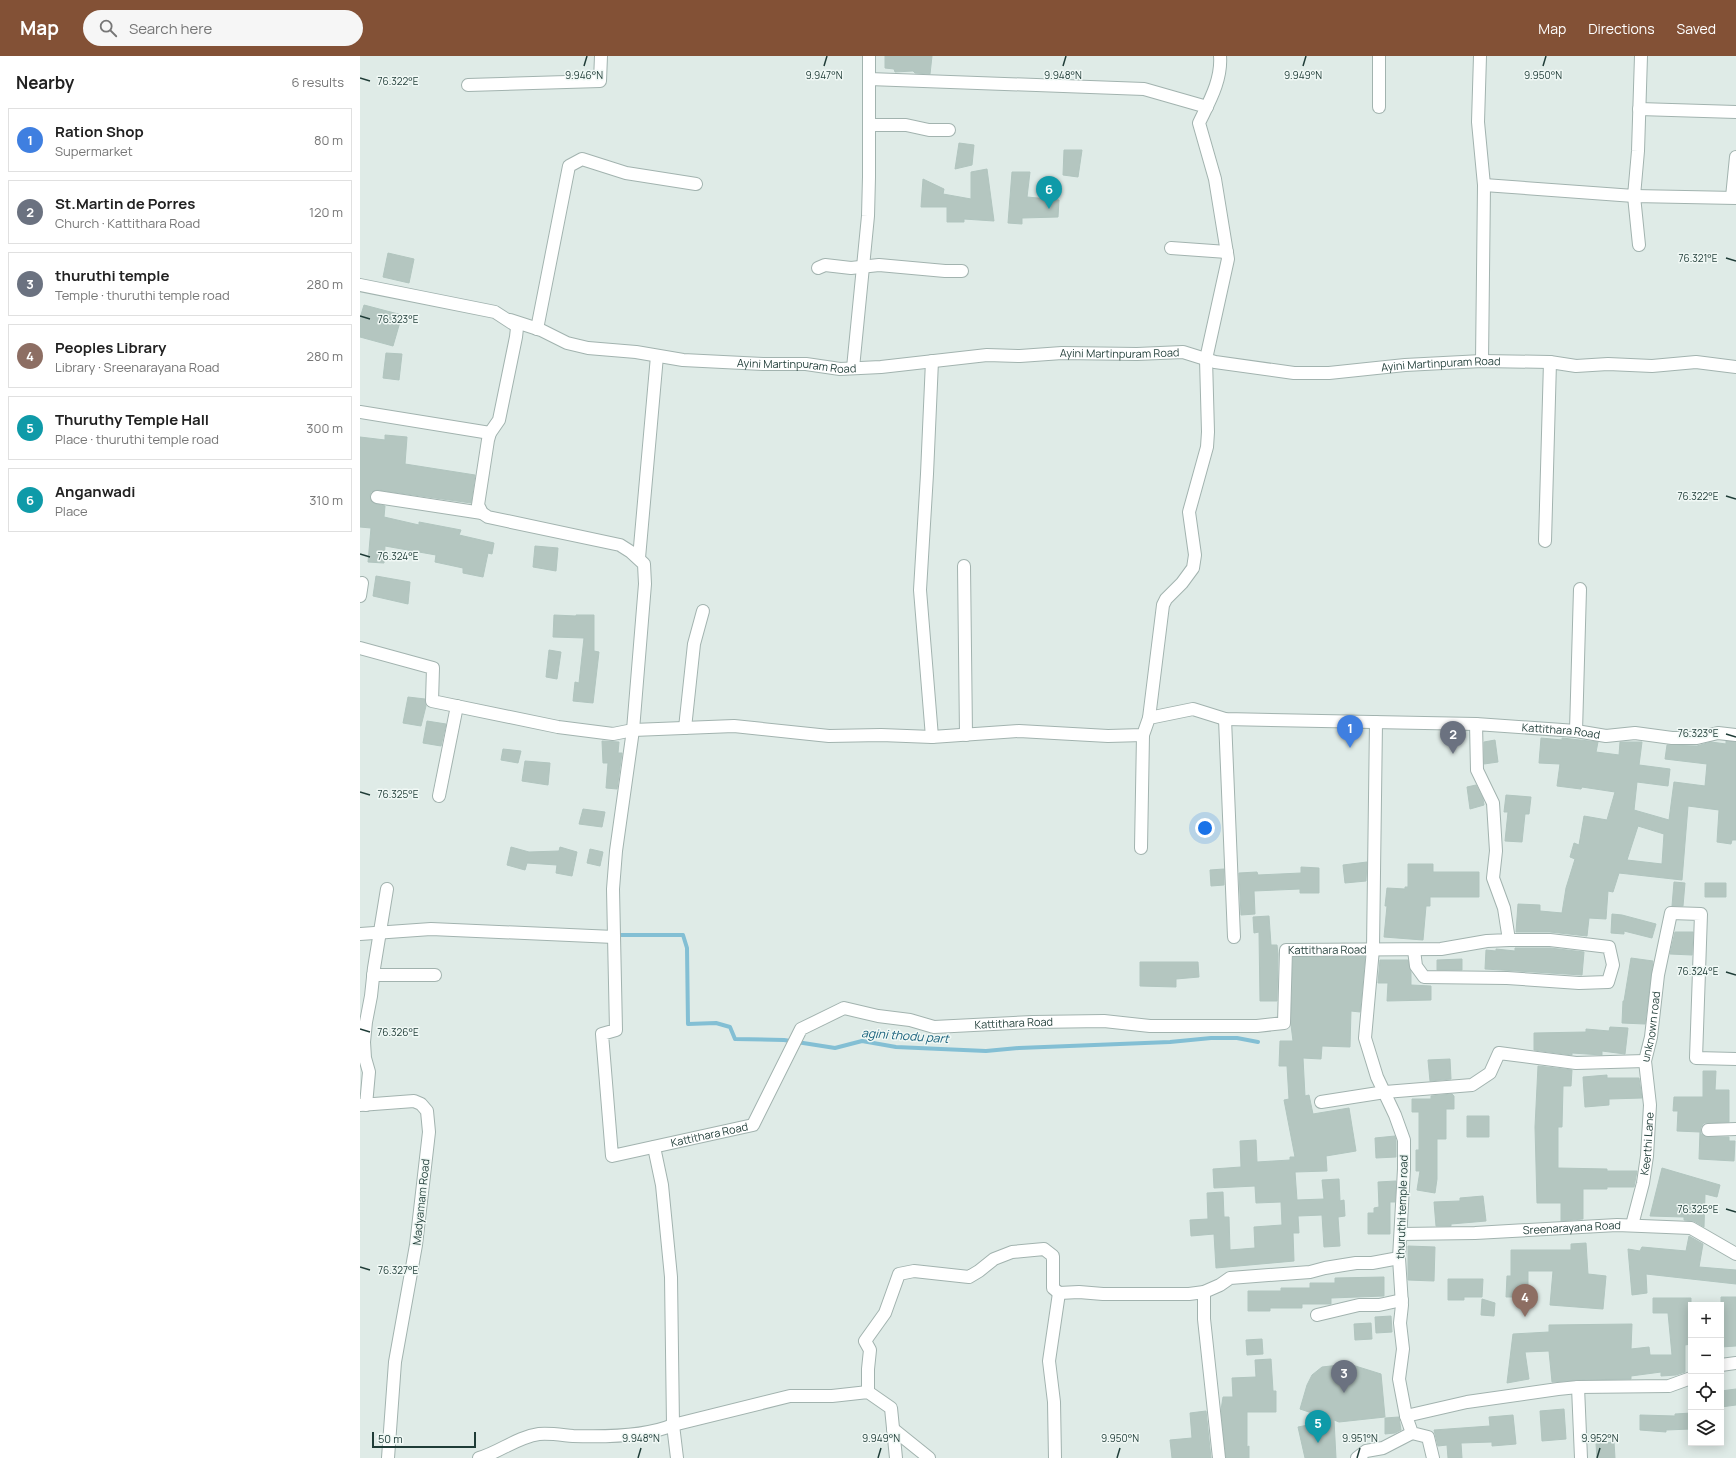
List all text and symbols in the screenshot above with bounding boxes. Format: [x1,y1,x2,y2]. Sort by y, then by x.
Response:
search box [83,10,363,46]
text: Map [20,15,59,41]
icon: search [97,17,119,39]
text: Search here [129,18,212,39]
text: Map [1538,19,1566,38]
text: Directions [1588,19,1655,38]
text: Saved [1677,19,1716,38]
text: 9.946°N [565,68,603,82]
text: 9.947°N [805,68,843,82]
text: 9.948°N [1044,68,1082,82]
text: 9.949°N [1284,68,1322,82]
text: 9.950°N [1524,68,1562,82]
text: Nearby [16,71,74,94]
text: 6 results [292,73,344,91]
text: 76.322°E [378,74,419,88]
text: Ration Shop [55,121,144,142]
text: 1 [27,131,33,149]
text: 80 m [314,131,343,149]
text: Supermarket [55,142,133,160]
pin: 6 [1036,176,1062,209]
text: St.Martin de Porres [55,193,195,214]
text: 2 [26,203,34,221]
text: 120 m [309,203,343,221]
text: Church · Kattithara Road [55,214,200,232]
text: 76.321°E [1678,251,1718,265]
text: thuruthi temple [55,265,170,286]
text: 3 [26,275,34,293]
text: 280 m [306,275,343,293]
text: Temple · thuruthi temple road [55,286,230,304]
text: 76.323°E [378,312,419,326]
text: Peoples Library [55,337,166,358]
street label: Ayini Martinpuram Road [1060,344,1180,361]
text: 4 [26,347,34,365]
text: 280 m [306,347,343,365]
street label: Ayini Martinpuram Road [1380,353,1501,374]
street label: Ayini Martinpuram Road [737,355,857,376]
text: Library · Sreenarayana Road [55,358,220,376]
text: Thuruthy Temple Hall [55,409,209,430]
text: 5 [26,419,34,437]
text: 300 m [306,419,343,437]
text: Place · thuruthi temple road [55,430,219,448]
text: Anganwadi [55,481,135,502]
text: 76.322°E [1678,489,1719,503]
text: 6 [26,491,34,509]
text: 310 m [309,491,343,509]
text: Place [55,502,88,520]
text: 76.324°E [378,549,419,563]
pin: 1 [1337,715,1363,748]
street label: Kattithara Road [1521,719,1601,742]
pin: 2 [1440,721,1466,754]
text: 76.323°E [1678,726,1719,740]
text: 76.325°E [378,787,419,801]
your location [1195,818,1215,838]
street label: Kattithara Road [1288,941,1367,957]
text: 76.324°E [1678,964,1719,978]
street label: unknown road [1637,990,1663,1064]
street label: Kattithara Road [974,1014,1053,1032]
water label: agini thodu part [861,1024,950,1047]
text: 76.326°E [377,1025,419,1039]
street label: Keerthi Lane [1636,1111,1657,1176]
street label: Kattithara Road [669,1118,749,1150]
street label: thuruthi temple road [1392,1155,1411,1259]
street label: Madyamam Road [409,1158,432,1246]
text: 76.325°E [1678,1202,1719,1216]
street label: Sreenarayana Road [1522,1217,1621,1237]
text: 76.327°E [378,1263,418,1277]
pin: 4 [1512,1284,1538,1317]
map controls [1688,1302,1724,1446]
button: + [1688,1302,1724,1338]
button: − [1688,1338,1724,1374]
pin: 3 [1331,1360,1357,1393]
button: locate [1688,1374,1724,1410]
pin: 5 [1305,1410,1331,1443]
button: layers [1688,1410,1724,1446]
scale bar [372,1430,476,1449]
text: 50 m [378,1431,403,1446]
text: 9.948°N [622,1431,660,1445]
text: 9.949°N [862,1431,900,1445]
text: 9.950°N [1101,1431,1139,1445]
text: 9.951°N [1342,1431,1378,1445]
text: 9.952°N [1581,1431,1619,1445]

